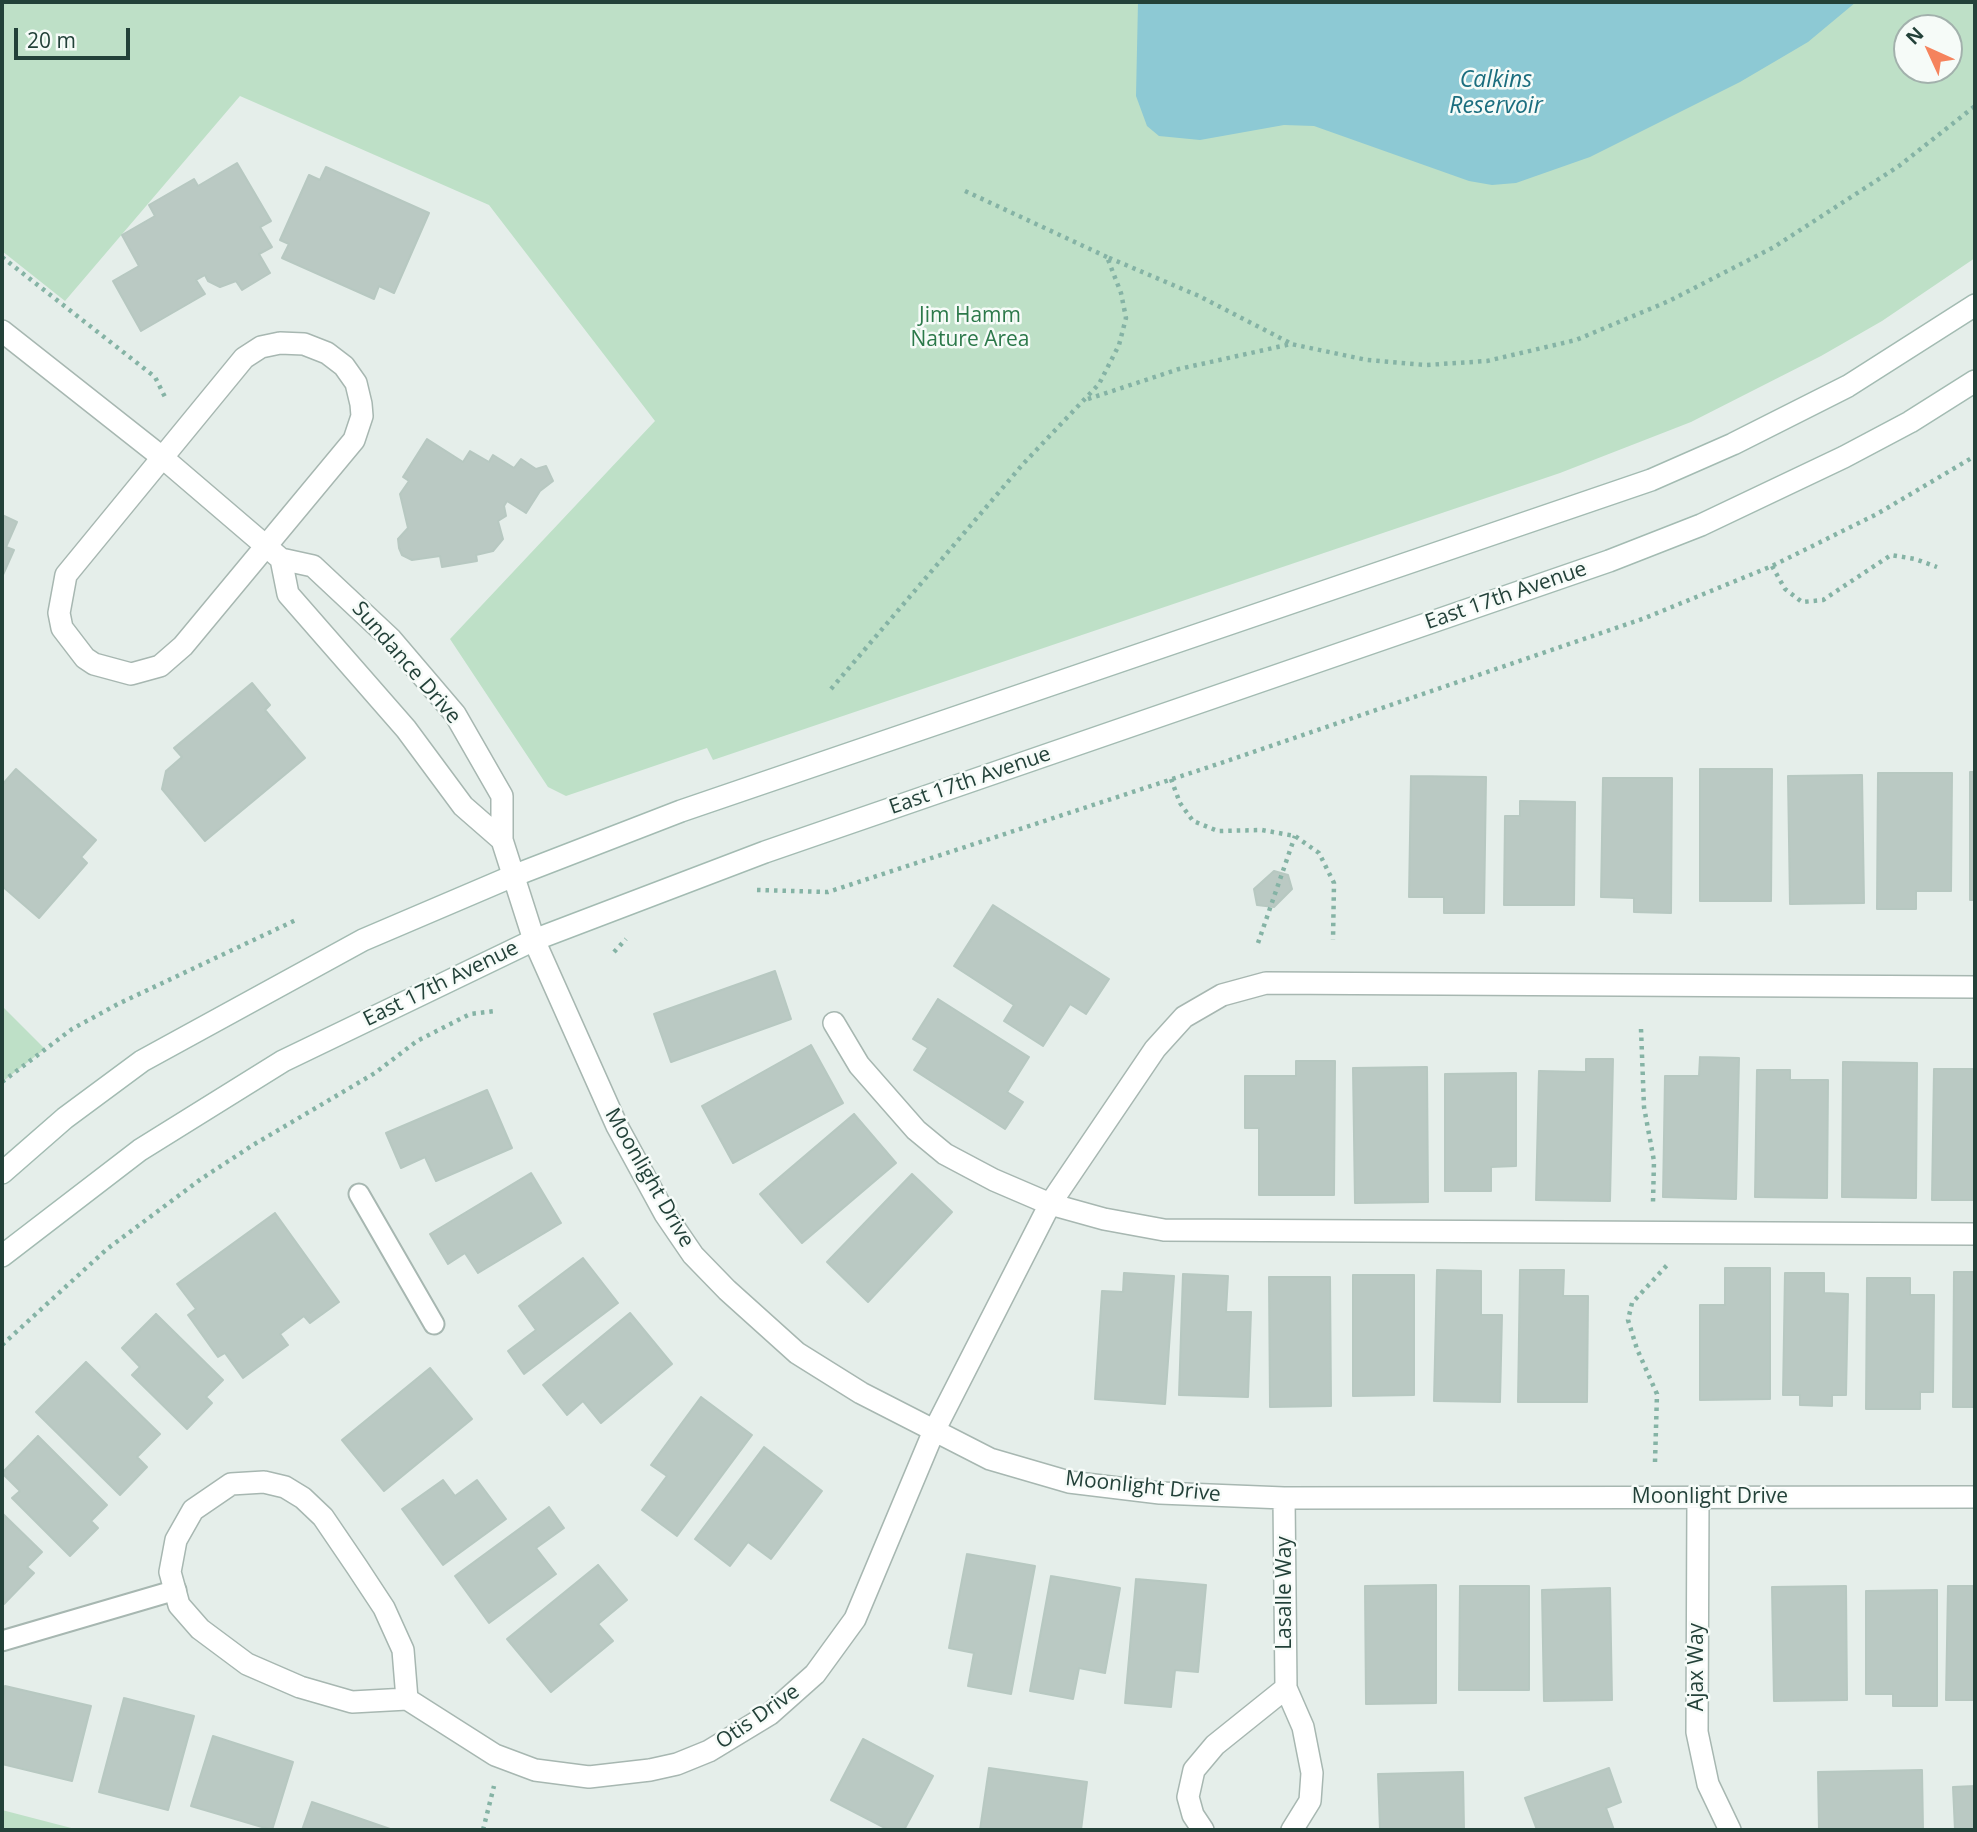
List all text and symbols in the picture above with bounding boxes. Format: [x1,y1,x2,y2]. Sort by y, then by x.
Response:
scale bar [18,14,133,58]
north arrow [1893,14,1963,84]
text: N [1900,21,1929,50]
text: 20 m [27,26,76,54]
water label: Calkins Reservoir [1449,66,1543,120]
park label: Jim Hamm Nature Area [911,303,1029,353]
street label: East 17th Avenue [1422,557,1590,635]
street label: Sundance Drive [346,597,466,729]
street label: East 17th Avenue [886,742,1054,820]
street label: East 17th Avenue [359,936,523,1032]
street label: Moonlight Drive [599,1104,699,1252]
street label: Moonlight Drive [1064,1466,1222,1508]
street label: Moonlight Drive [1632,1484,1788,1510]
street label: Lasalle Way [1272,1536,1298,1650]
street label: Ajax Way [1684,1623,1710,1711]
street label: Otis Drive [711,1679,805,1755]

